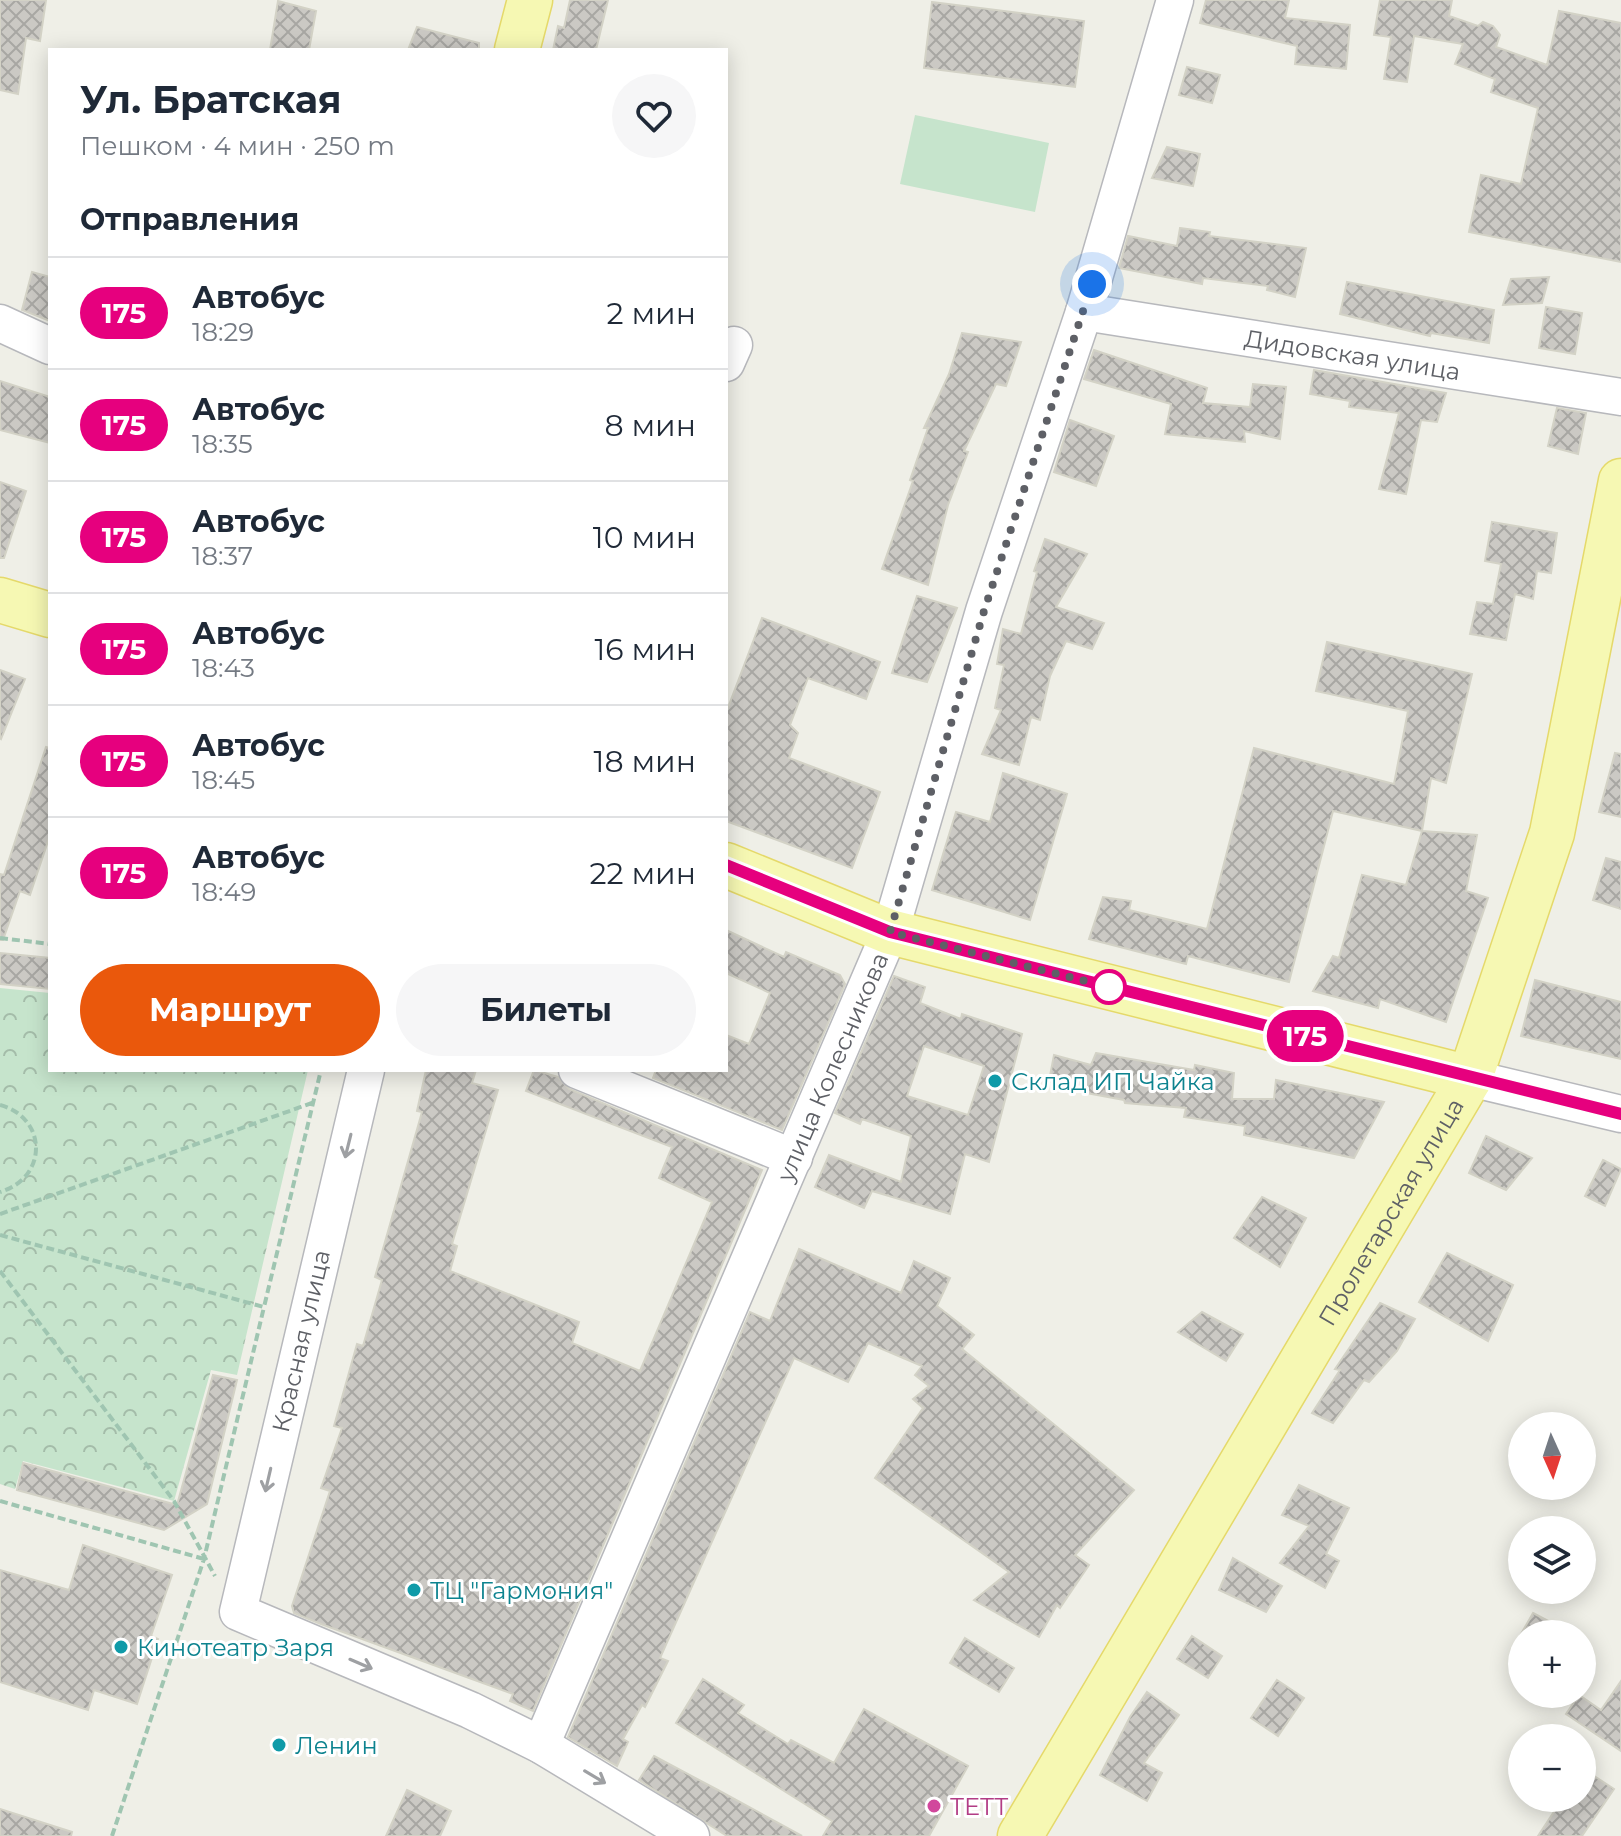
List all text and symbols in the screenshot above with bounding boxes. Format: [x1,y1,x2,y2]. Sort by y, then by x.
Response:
button: heart [612,74,696,158]
text: Ул. Братская [80,76,342,123]
text: Пешком · 4 мин · 250 m [80,130,395,162]
text: Отправления [80,201,299,238]
your location [1072,264,1112,304]
text: Автобус [192,279,325,316]
text: 2 мин [607,295,696,332]
text: 175 [102,296,146,330]
text: 18:29 [192,316,254,348]
street label: Дидовская улица [1243,323,1463,386]
text: Автобус [192,391,325,428]
text: 8 мин [604,407,696,444]
text: 175 [102,408,146,442]
text: 18:35 [192,428,253,460]
text: Автобус [192,503,325,540]
text: 10 мин [593,519,696,556]
text: 175 [102,520,146,554]
text: 18:37 [192,540,253,572]
text: Автобус [192,615,325,652]
text: 16 мин [594,631,696,668]
text: 175 [102,632,146,666]
text: 18:43 [192,652,255,684]
text: Автобус [192,727,325,764]
text: 18 мин [594,743,696,780]
text: 175 [102,744,146,778]
text: 18:45 [192,764,255,796]
text: Автобус [192,839,325,876]
text: 22 мин [589,855,696,892]
text: 175 [102,856,146,890]
text: 18:49 [192,876,256,908]
street label: улица Колесникова [770,948,894,1187]
button: Маршрут [80,964,380,1056]
button: Билеты [396,964,696,1056]
unlabelled marker [1092,970,1126,1004]
line badge: 175 [1259,1010,1351,1062]
text: 175 [1283,1019,1327,1053]
place label: Склад ИП Чайка [1011,1067,1214,1096]
marker: Склад ИП Чайка [986,1072,1004,1090]
street label: Пролетарская улица [1312,1093,1469,1331]
one-way arrow [340,1133,355,1158]
street label: Красная улица [266,1247,336,1435]
north arrow [1508,1412,1596,1500]
map controls [1508,1412,1596,1812]
one-way arrow [260,1467,275,1493]
button: layers [1508,1516,1596,1604]
place label: ТЦ "Гармония" [430,1576,613,1605]
marker: ТЦ "Гармония" [405,1581,423,1599]
button: + [1508,1620,1596,1708]
place label: Кинотеатр Заря [137,1633,334,1662]
marker: Кинотеатр Заря [112,1638,130,1656]
one-way arrow [348,1657,373,1672]
button: − [1508,1724,1596,1812]
place label: Ленин [295,1731,378,1760]
marker: Ленин [270,1736,288,1754]
one-way arrow [583,1770,606,1786]
place label: ТЕТТ [950,1792,1008,1821]
marker: ТЕТТ [925,1797,943,1815]

